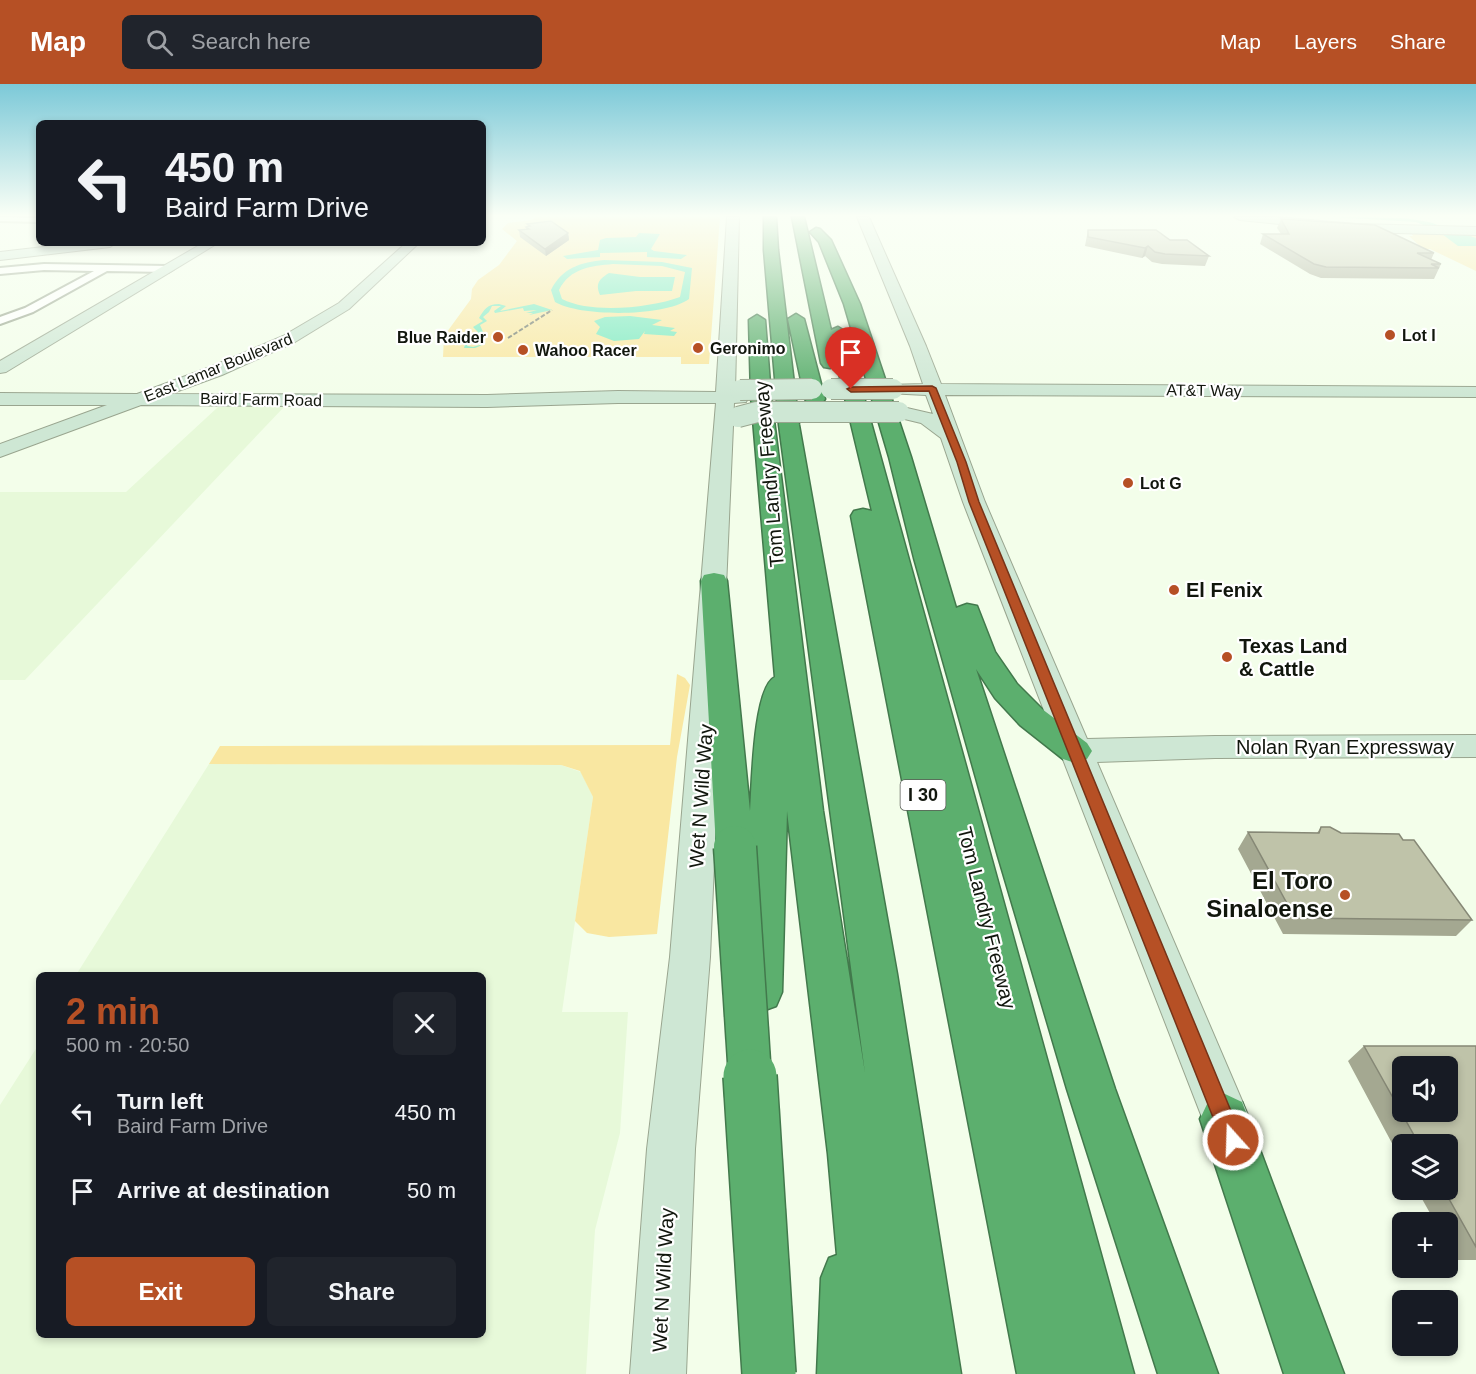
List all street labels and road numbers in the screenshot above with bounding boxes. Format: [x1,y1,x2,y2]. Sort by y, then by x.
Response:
street label: East Lamar Boulevard [142,330,295,405]
street label: Tom Landry Freeway [750,380,788,568]
street label: AT&T Way [1166,381,1242,400]
street label: Baird Farm Road [200,390,322,409]
street label: Wet N Wild Way [685,723,717,869]
street label: Nolan Ryan Expressway [1236,736,1454,758]
road number: I 30 [900,780,946,810]
street label: Tom Landry Freeway [954,825,1020,1011]
street label: Wet N Wild Way [648,1207,678,1353]

